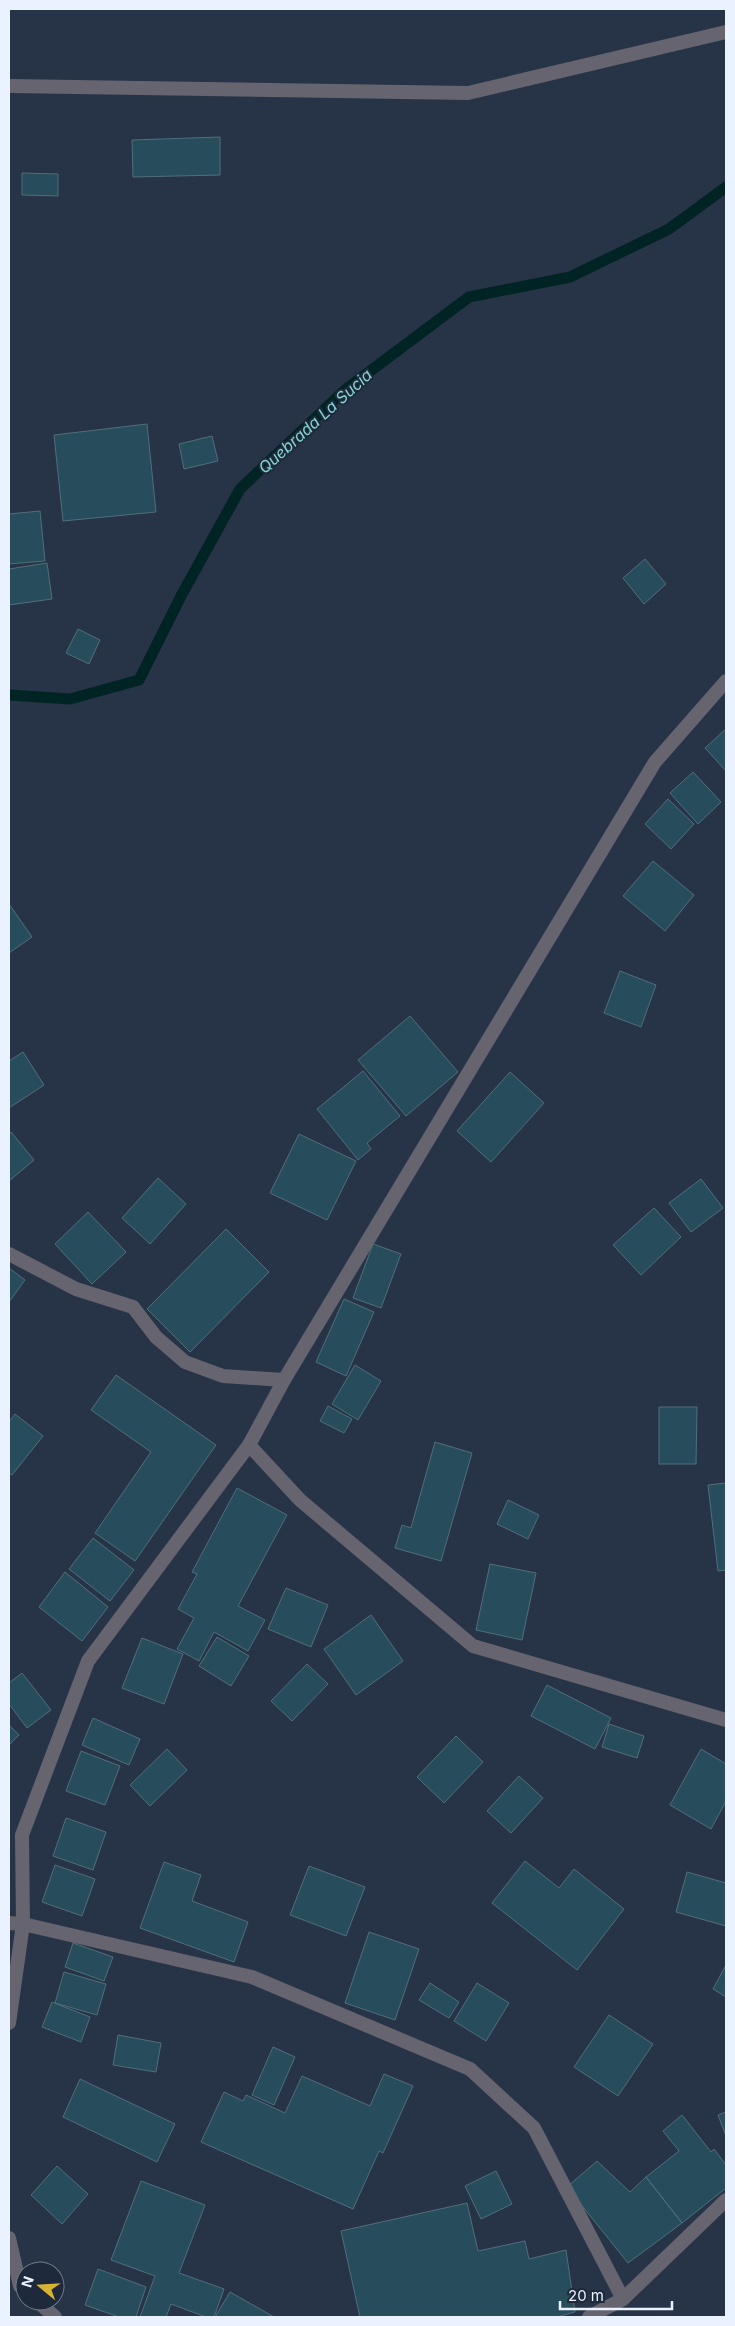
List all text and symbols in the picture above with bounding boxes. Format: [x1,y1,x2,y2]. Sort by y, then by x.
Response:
water label: Quebrada La Sucia [254,364,376,477]
north arrow [15,2261,65,2311]
text: N [17,2274,37,2290]
scale bar [560,2278,672,2310]
text: 20 m [568,2286,604,2305]

